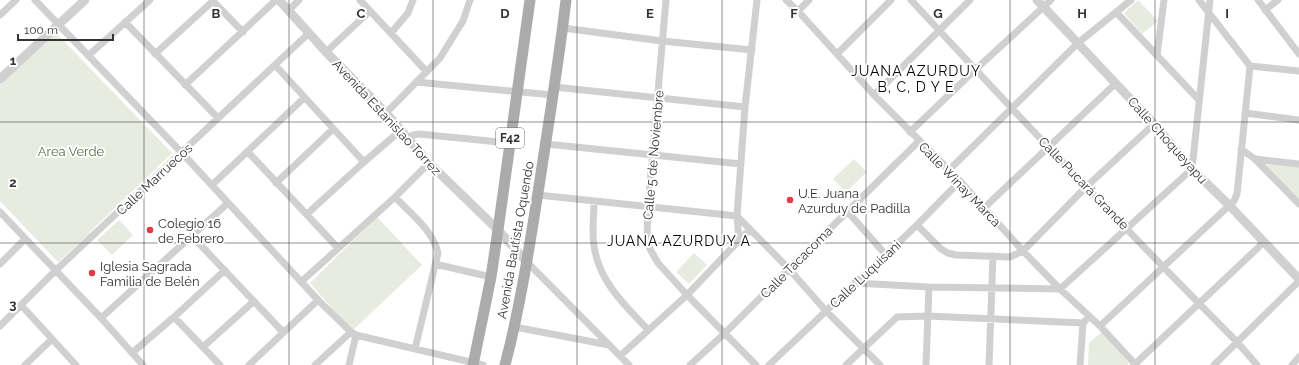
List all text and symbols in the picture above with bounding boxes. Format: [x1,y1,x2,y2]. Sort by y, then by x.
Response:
text: B [212,6,221,21]
text: C [357,6,366,21]
text: D [500,6,510,21]
text: E [646,6,654,21]
text: F [790,6,798,21]
text: G [933,6,943,21]
text: H [1077,6,1087,21]
text: I [1225,6,1229,21]
scale bar [18,16,113,42]
text: 100 m [24,23,58,37]
text: 1 [10,53,17,68]
street label: Avenida Estanislao Torrez [329,57,444,178]
district label: JUANA AZURDUY B, C, D Y E [851,63,981,95]
street label: Calle 5 de Noviembre [640,89,667,221]
street label: Calle Choqueyapu [1125,94,1210,187]
road number: F42 [496,128,524,148]
street label: Calle Pucará Grande [1035,134,1132,233]
street label: Calle Winay Marca [916,139,1004,230]
street label: Calle Marruecos [113,140,195,218]
park label: Area Verde [38,144,105,159]
street label: Avenida Bautista Oquendo [494,160,537,320]
text: 2 [9,175,17,190]
place label: U.E. Juana Azurduy de Padilla [798,186,910,216]
marker: U.E. Juana Azurduy de Padilla [785,195,795,205]
place label: Colegio 16 de Febrero [158,216,224,246]
street label: Calle Tacacoma [757,223,835,301]
marker: Colegio 16 de Febrero [145,225,155,235]
district label: JUANA AZURDUY A [607,233,751,249]
street label: Calle Luquisani [827,238,904,311]
place label: Iglesia Sagrada Familia de Belén [100,259,200,289]
marker: Iglesia Sagrada Familia de Belén [87,268,97,278]
text: 3 [9,297,17,312]

